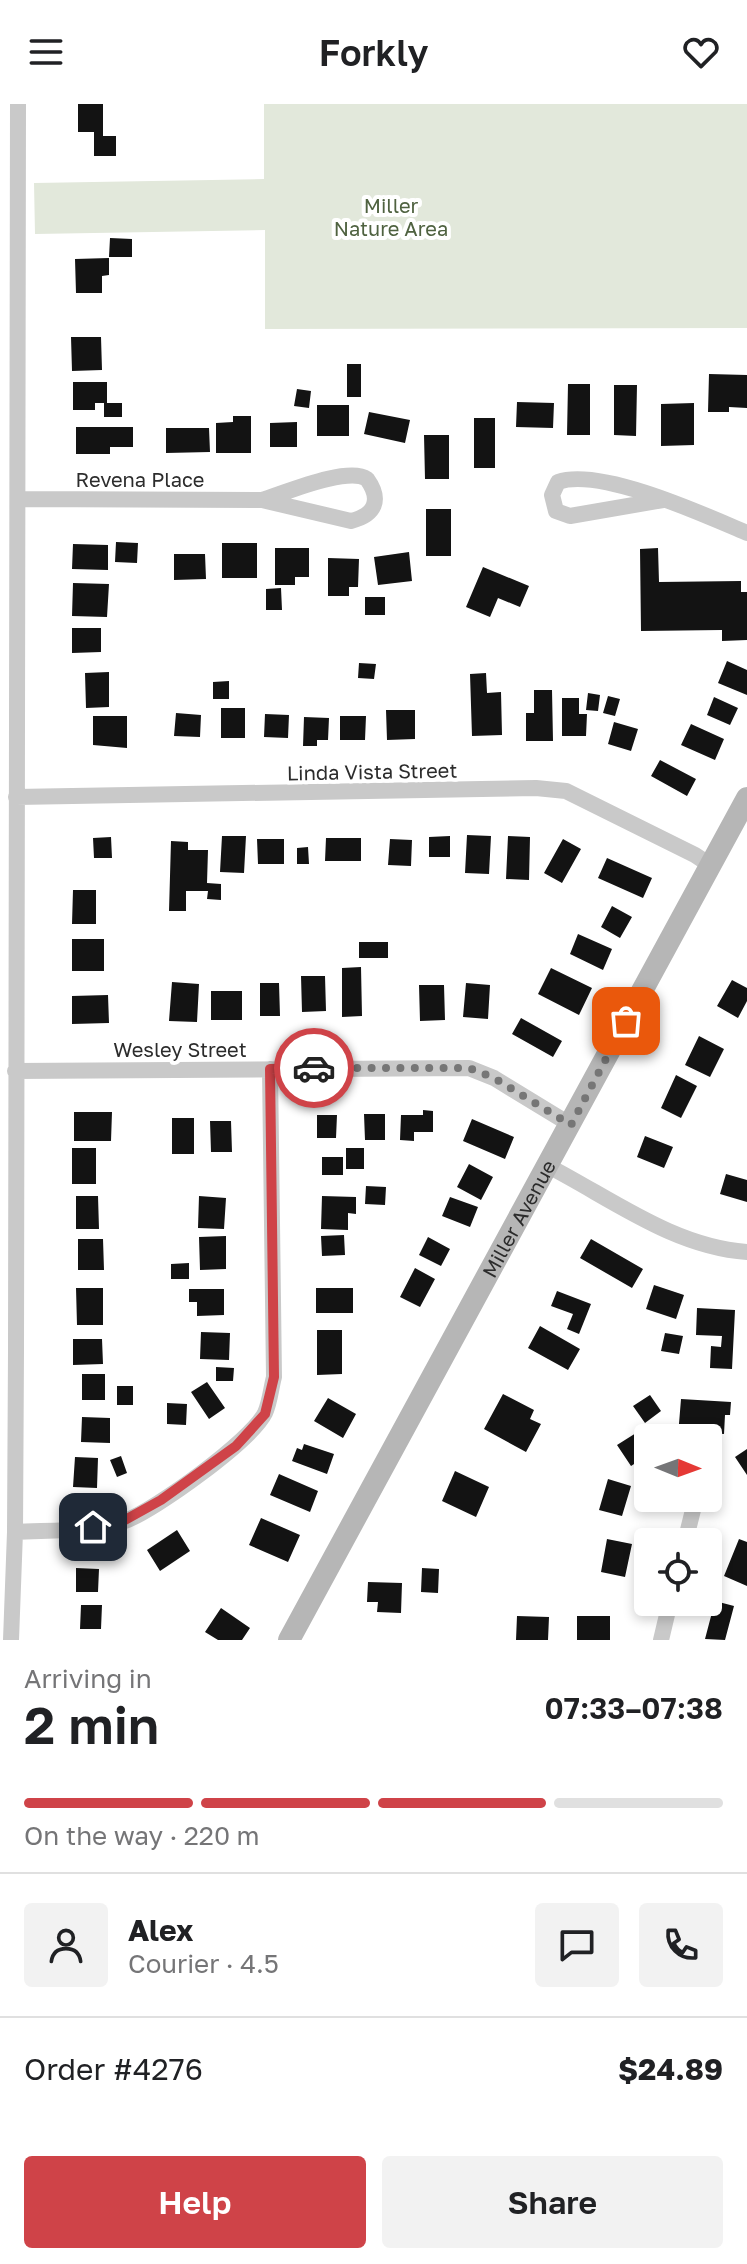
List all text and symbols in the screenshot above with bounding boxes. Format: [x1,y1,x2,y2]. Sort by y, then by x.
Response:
icon: menu [24,30,68,74]
icon: heart [679,30,723,74]
text: Forkly [319,31,428,74]
park label: Miller Nature Area [334,193,448,240]
street label: Revena Place [76,467,204,491]
street label: Linda Vista Street [287,758,457,784]
pin [592,987,660,1055]
icon: bag [604,999,648,1043]
courier [274,1028,354,1108]
street label: Wesley Street [113,1037,247,1061]
icon: car [292,1046,336,1090]
street label: Miller Avenue [477,1155,560,1281]
north arrow [634,1424,722,1512]
map controls [634,1424,722,1616]
pin [59,1493,127,1561]
icon: home [71,1505,115,1549]
button: locate [634,1528,722,1616]
text: Arriving in [24,1663,152,1694]
text: 07:33–07:38 [545,1690,723,1726]
text: 2 min [24,1693,159,1755]
text: On the way · 220 m [24,1820,260,1851]
button: person [24,1903,108,1987]
button: chat [535,1903,619,1987]
button: phone [639,1903,723,1987]
text: Alex [128,1912,193,1948]
text: Courier · 4.5 [128,1948,279,1979]
text: Order #4276 [24,2051,203,2087]
text: $24.89 [618,2051,723,2087]
button: Help [24,2156,366,2248]
button: Share [382,2156,723,2248]

